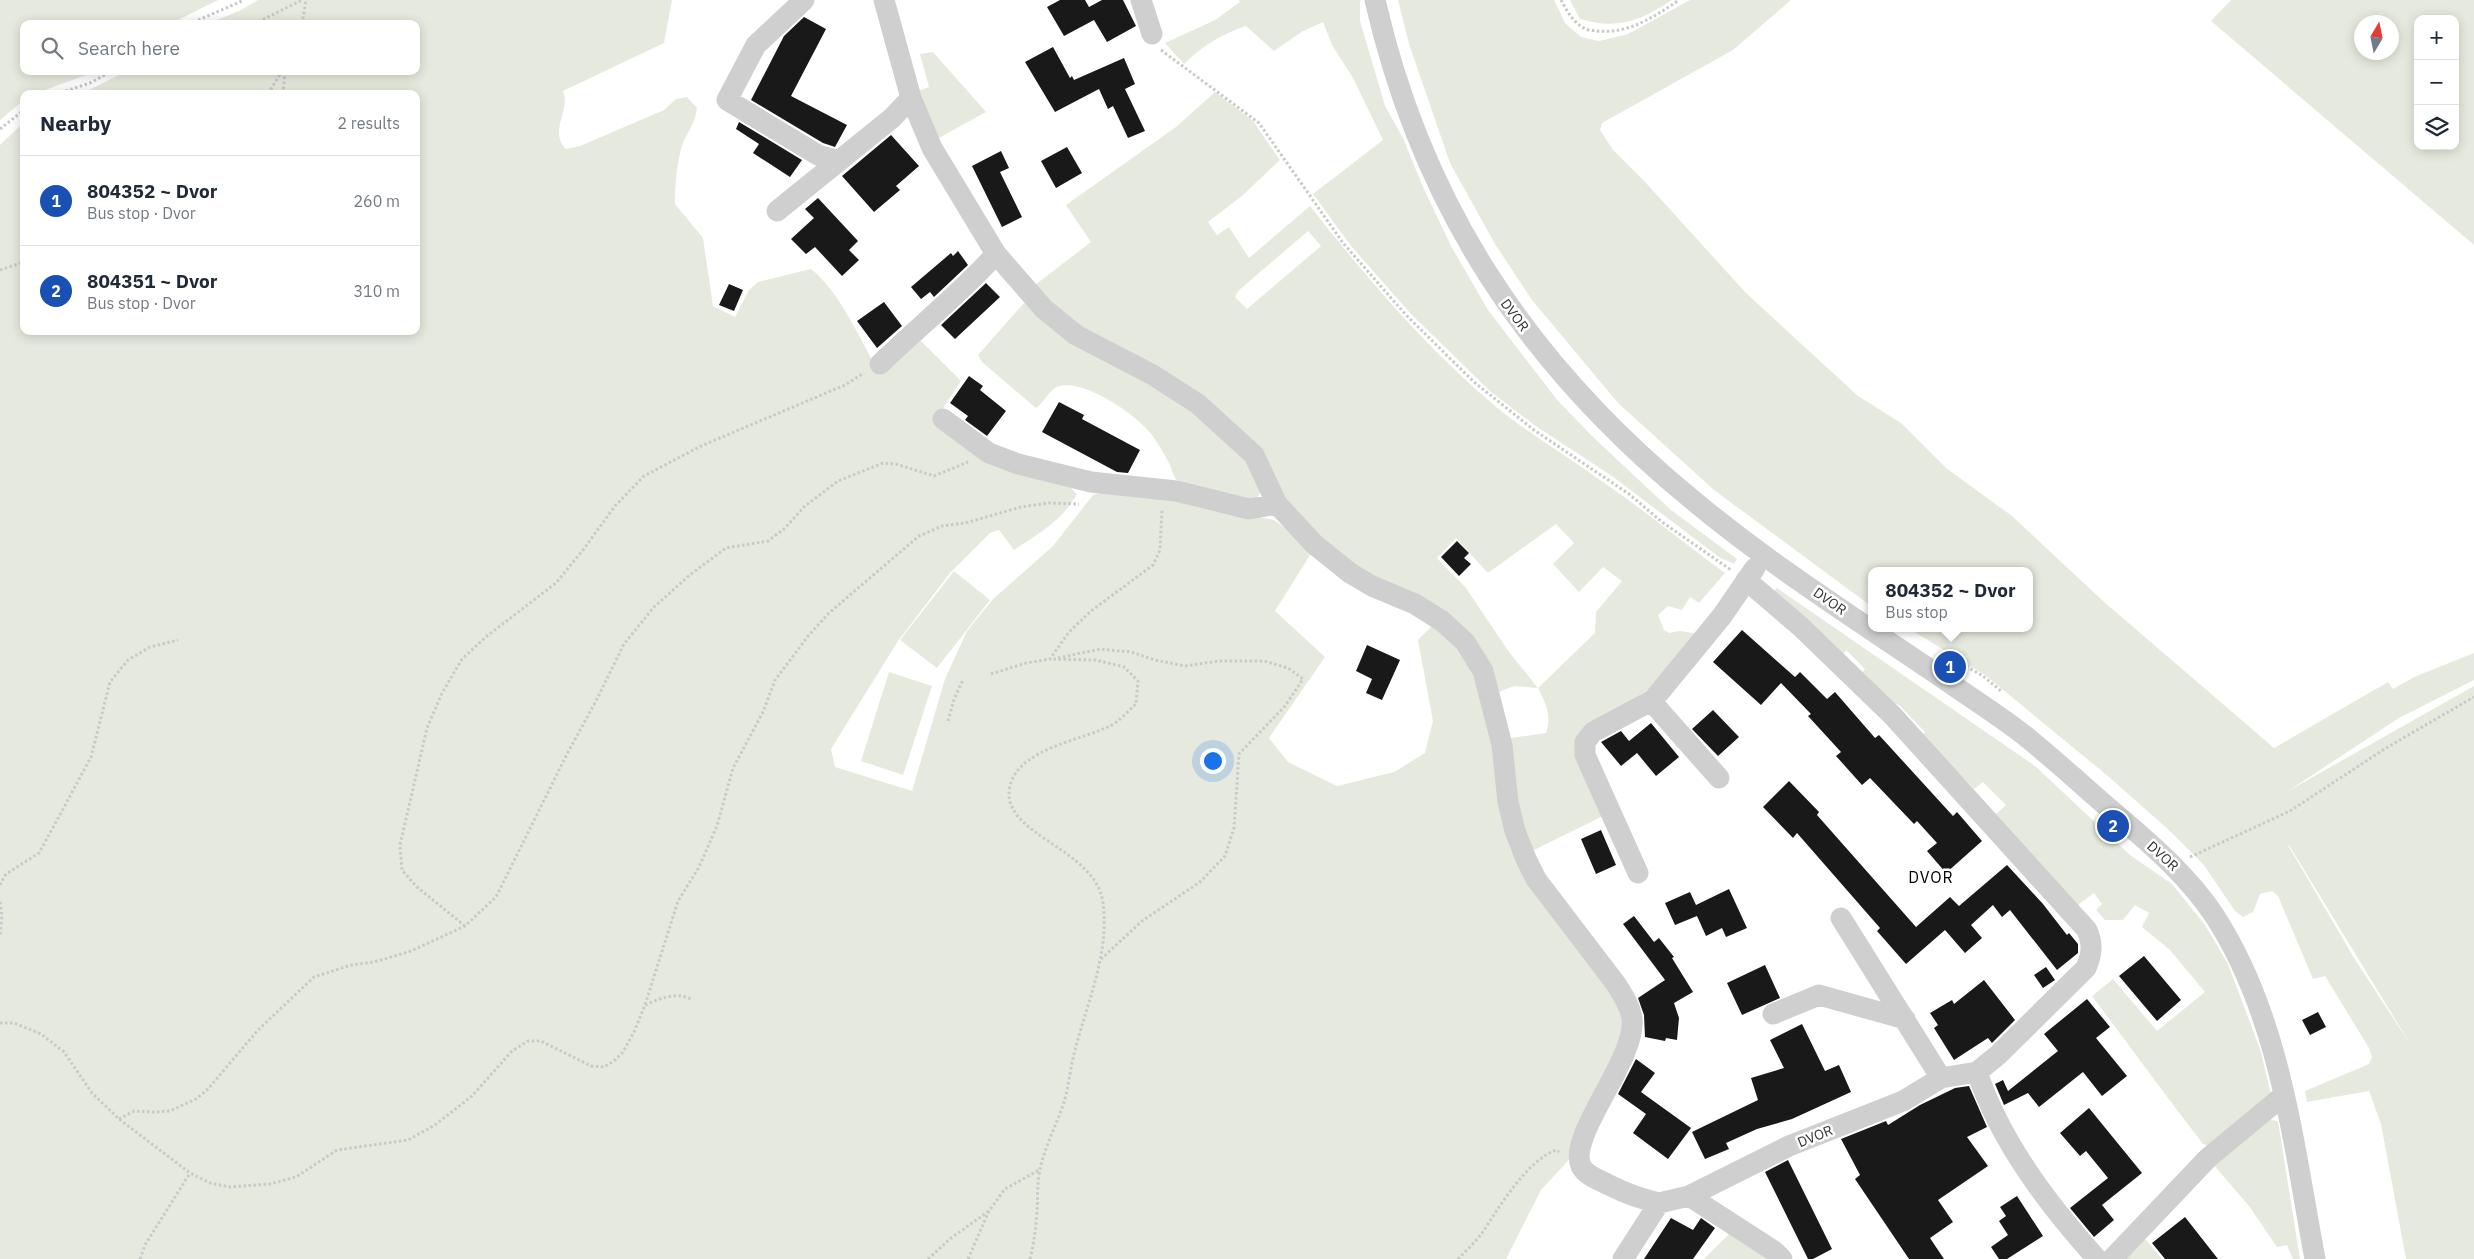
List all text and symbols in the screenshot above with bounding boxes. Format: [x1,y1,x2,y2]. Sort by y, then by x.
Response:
north arrow [2354,15,2399,60]
map controls [2414,15,2459,150]
button: + [2414,15,2459,60]
search box [20,20,420,75]
icon: search [38,34,66,62]
text: Search here [78,36,180,60]
button: − [2414,60,2459,105]
button: layers [2414,105,2459,150]
text: Nearby [40,109,111,137]
text: 2 results [337,113,400,133]
text: 804352 ~ Dvor [87,179,217,203]
text: 1 [51,191,61,211]
text: 260 m [353,191,400,211]
text: Bus stop · Dvor [87,203,196,223]
text: 804351 ~ Dvor [87,269,217,293]
text: 2 [51,281,61,301]
text: 310 m [353,281,400,301]
text: Bus stop · Dvor [87,293,196,313]
street label: DVOR [1497,295,1533,335]
popup [1868,567,2033,632]
text: 804352 ~ Dvor [1885,578,2016,602]
street label: DVOR [1810,583,1850,619]
text: Bus stop [1885,602,1948,622]
pin: 1 [1934,648,1966,686]
your location [1200,748,1226,774]
pin: 2 [2097,807,2129,845]
street label: DVOR [2143,837,2183,875]
district label: DVOR [1908,867,1954,887]
street label: DVOR [1795,1121,1835,1151]

